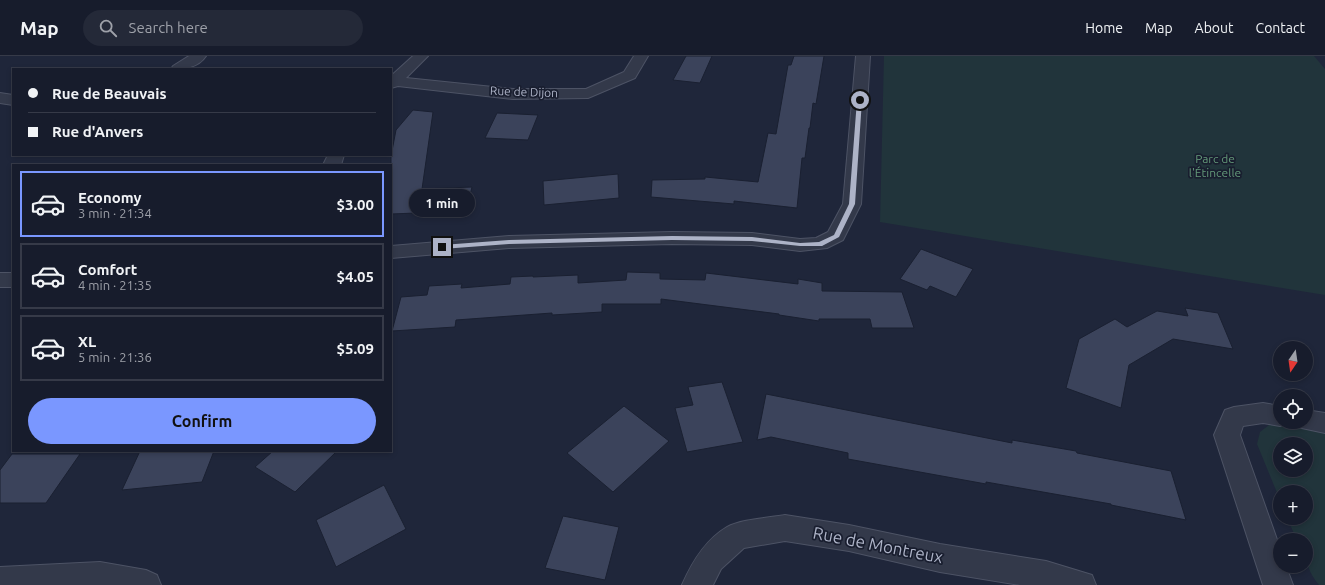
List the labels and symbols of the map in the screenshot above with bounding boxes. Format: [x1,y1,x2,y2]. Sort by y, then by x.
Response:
street label: Rue de Dijon [490,84,558,99]
route start [851,91,869,109]
park label: Parc de l'Étincelle [1189,152,1241,179]
callout: 1 min [409,189,475,217]
route end [433,238,451,256]
north arrow [1273,341,1313,381]
street label: Rue de Montreux [811,523,945,567]

